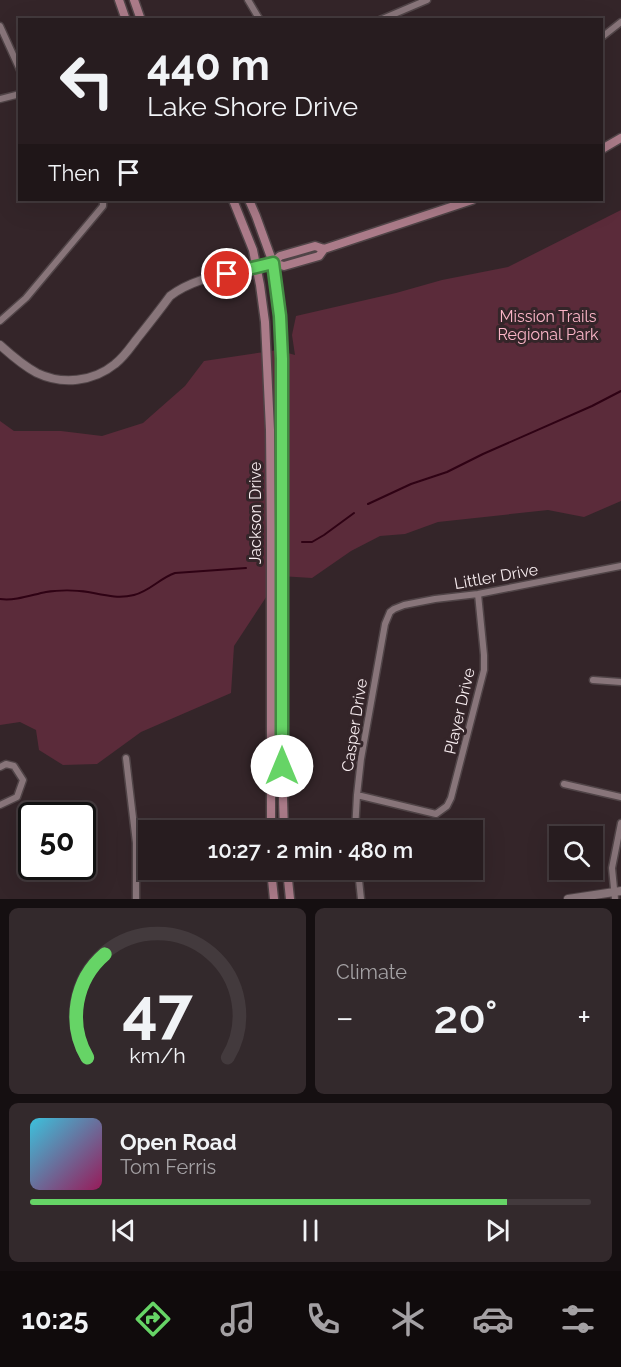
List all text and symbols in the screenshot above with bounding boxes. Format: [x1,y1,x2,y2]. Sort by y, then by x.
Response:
text: 440 m [147,41,270,90]
icon: left [48,42,126,120]
text: Lake Shore Drive [147,91,358,122]
icon: arrive [112,156,145,189]
text: Then [48,160,100,186]
pin [201,248,252,299]
icon: arrive [210,257,243,290]
park label: Mission Trails Regional Park [497,307,599,344]
street label: Jackson Drive [246,462,265,564]
street label: Littler Drive [453,560,539,593]
street label: Player Drive [440,666,479,756]
street label: Casper Drive [338,677,371,773]
position arrow [250,734,314,798]
speed limit sign: 50 [18,802,96,880]
map controls [549,826,603,880]
button: search [549,826,603,880]
text: 10:27 · 2 min · 480 m [208,837,413,863]
text: Climate [336,960,407,984]
text: 47 [122,973,194,1047]
text: 20° [434,991,498,1044]
text: − [336,998,354,1037]
text: + [577,998,591,1037]
text: km/h [129,1043,186,1068]
text: Open Road [120,1129,237,1155]
text: Tom Ferris [120,1155,216,1179]
icon: previous [107,1214,140,1247]
icon: pause [294,1214,327,1247]
icon: next [481,1214,514,1247]
icon: directions [132,1298,174,1340]
icon: music [217,1298,259,1340]
icon: phone [302,1298,344,1340]
icon: climate [387,1298,429,1340]
icon: car [472,1298,514,1340]
icon: filters [557,1298,599,1340]
text: 10:25 [22,1304,88,1335]

